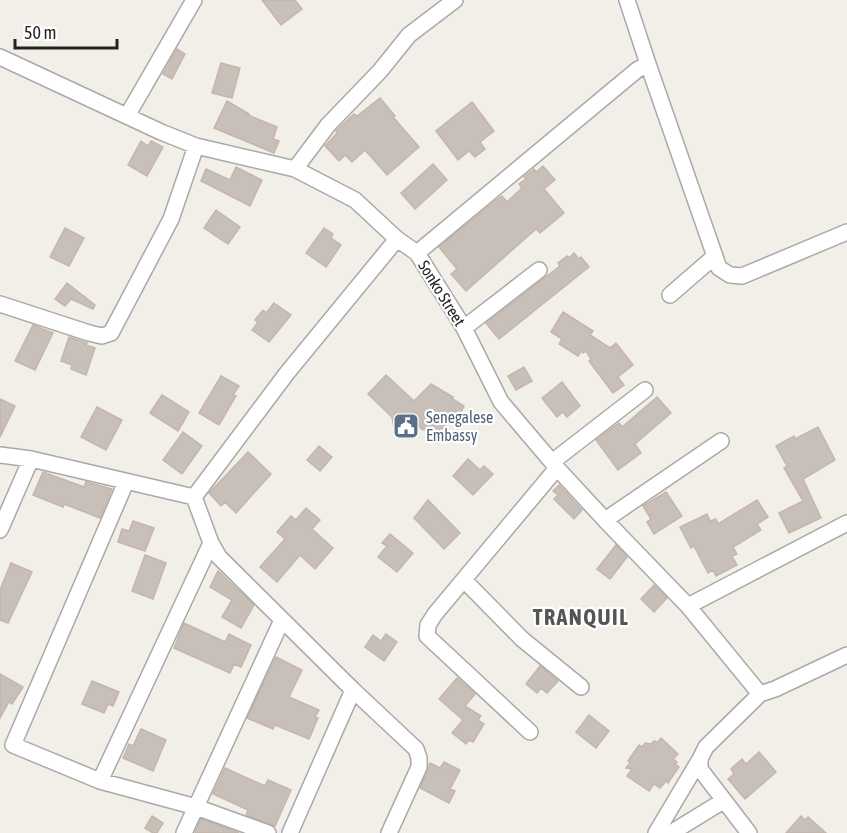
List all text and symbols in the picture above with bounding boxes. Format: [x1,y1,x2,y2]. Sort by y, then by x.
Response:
scale bar [15,12,117,50]
text: 50 m [24,22,56,43]
street label: Sonko Street [415,257,469,329]
place label: Senegalese Embassy [426,408,493,445]
public building icon: Senegalese Embassy [391,411,421,441]
district label: TRANQUIL [533,604,629,630]

